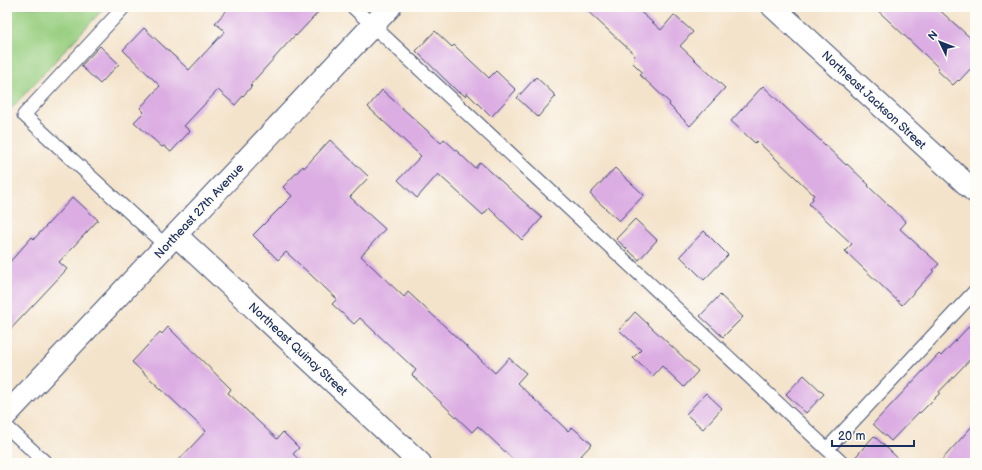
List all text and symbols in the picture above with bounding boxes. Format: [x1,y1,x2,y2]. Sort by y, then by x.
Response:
north arrow [920,22,960,62]
text: N [925,28,941,43]
street label: Northeast Jackson Street [818,48,929,153]
street label: Northeast 27th Avenue [152,161,247,262]
street label: Northeast Quincy Street [245,300,351,399]
scale bar [832,422,914,448]
text: 20 m [838,429,865,444]

